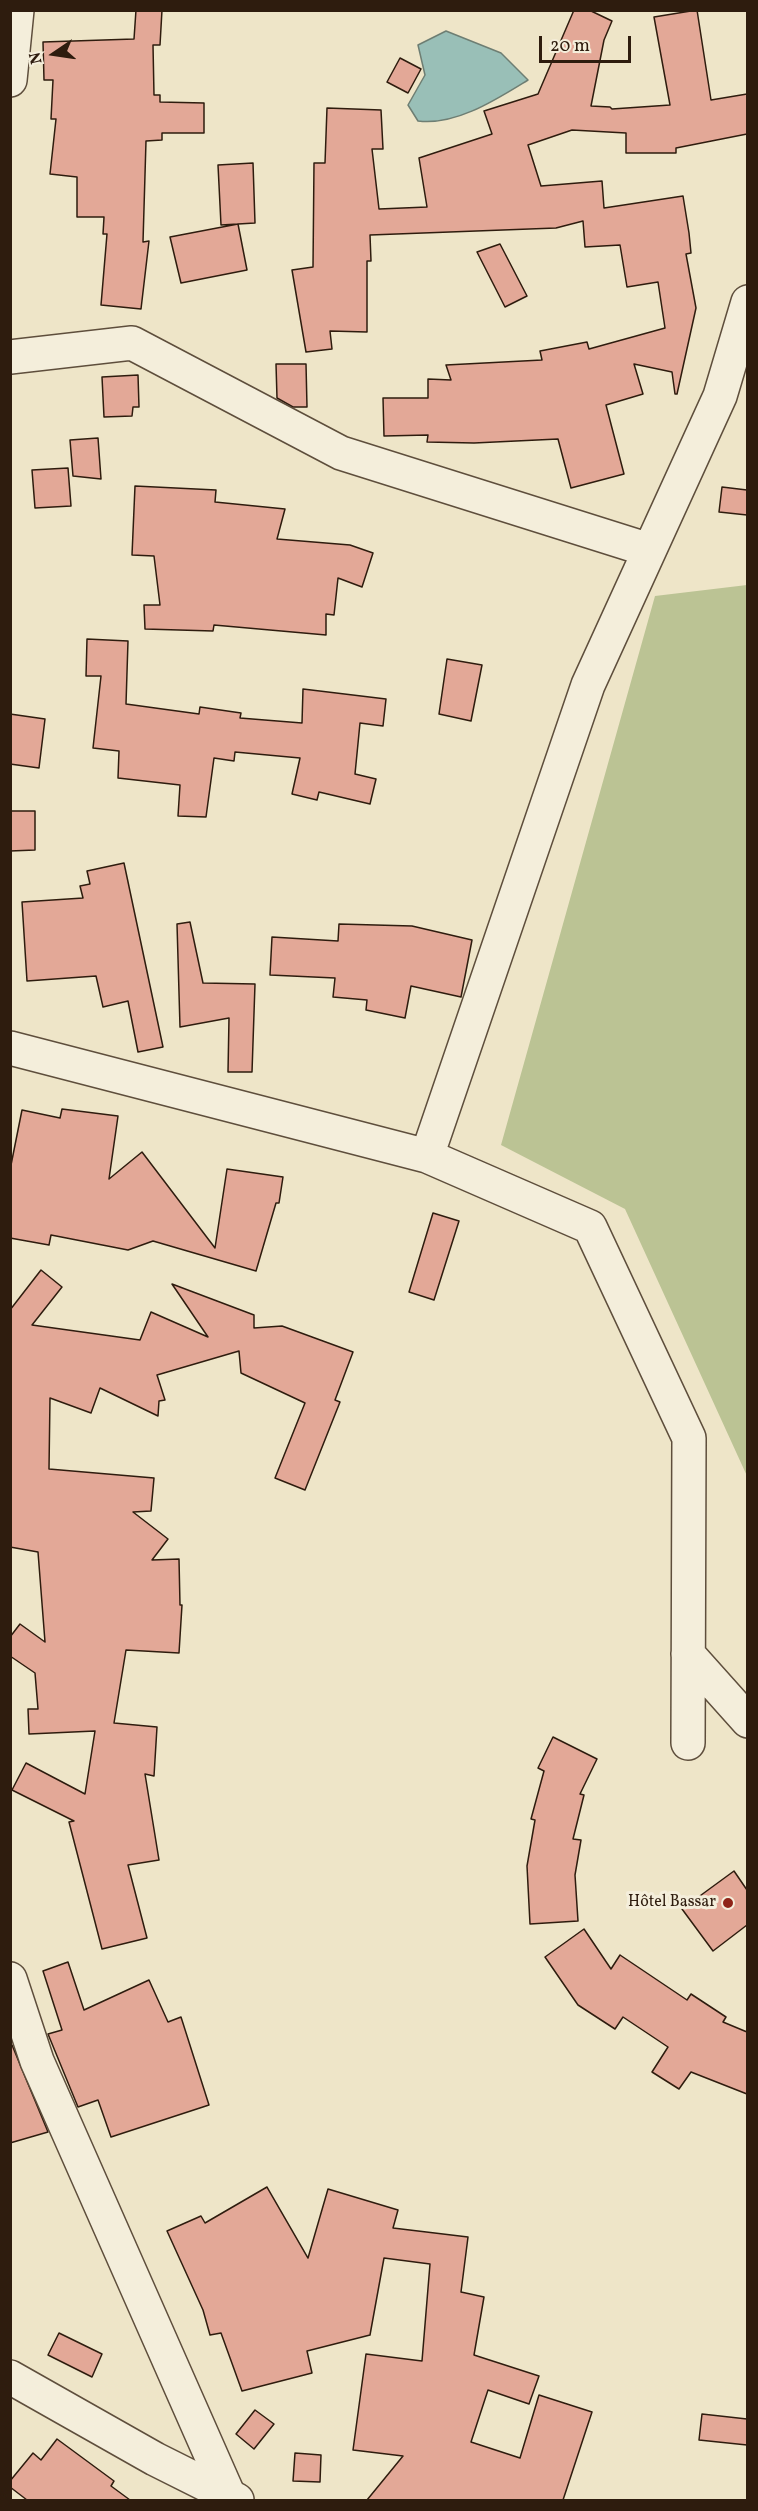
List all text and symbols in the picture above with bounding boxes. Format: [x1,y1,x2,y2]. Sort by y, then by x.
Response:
north arrow [24,24,84,84]
scale bar [542,24,634,62]
text: 20 m [550,34,590,59]
text: N [24,50,48,66]
place label: Hôtel Bassar [628,1893,716,1913]
marker: Hôtel Bassar [721,1896,735,1910]

